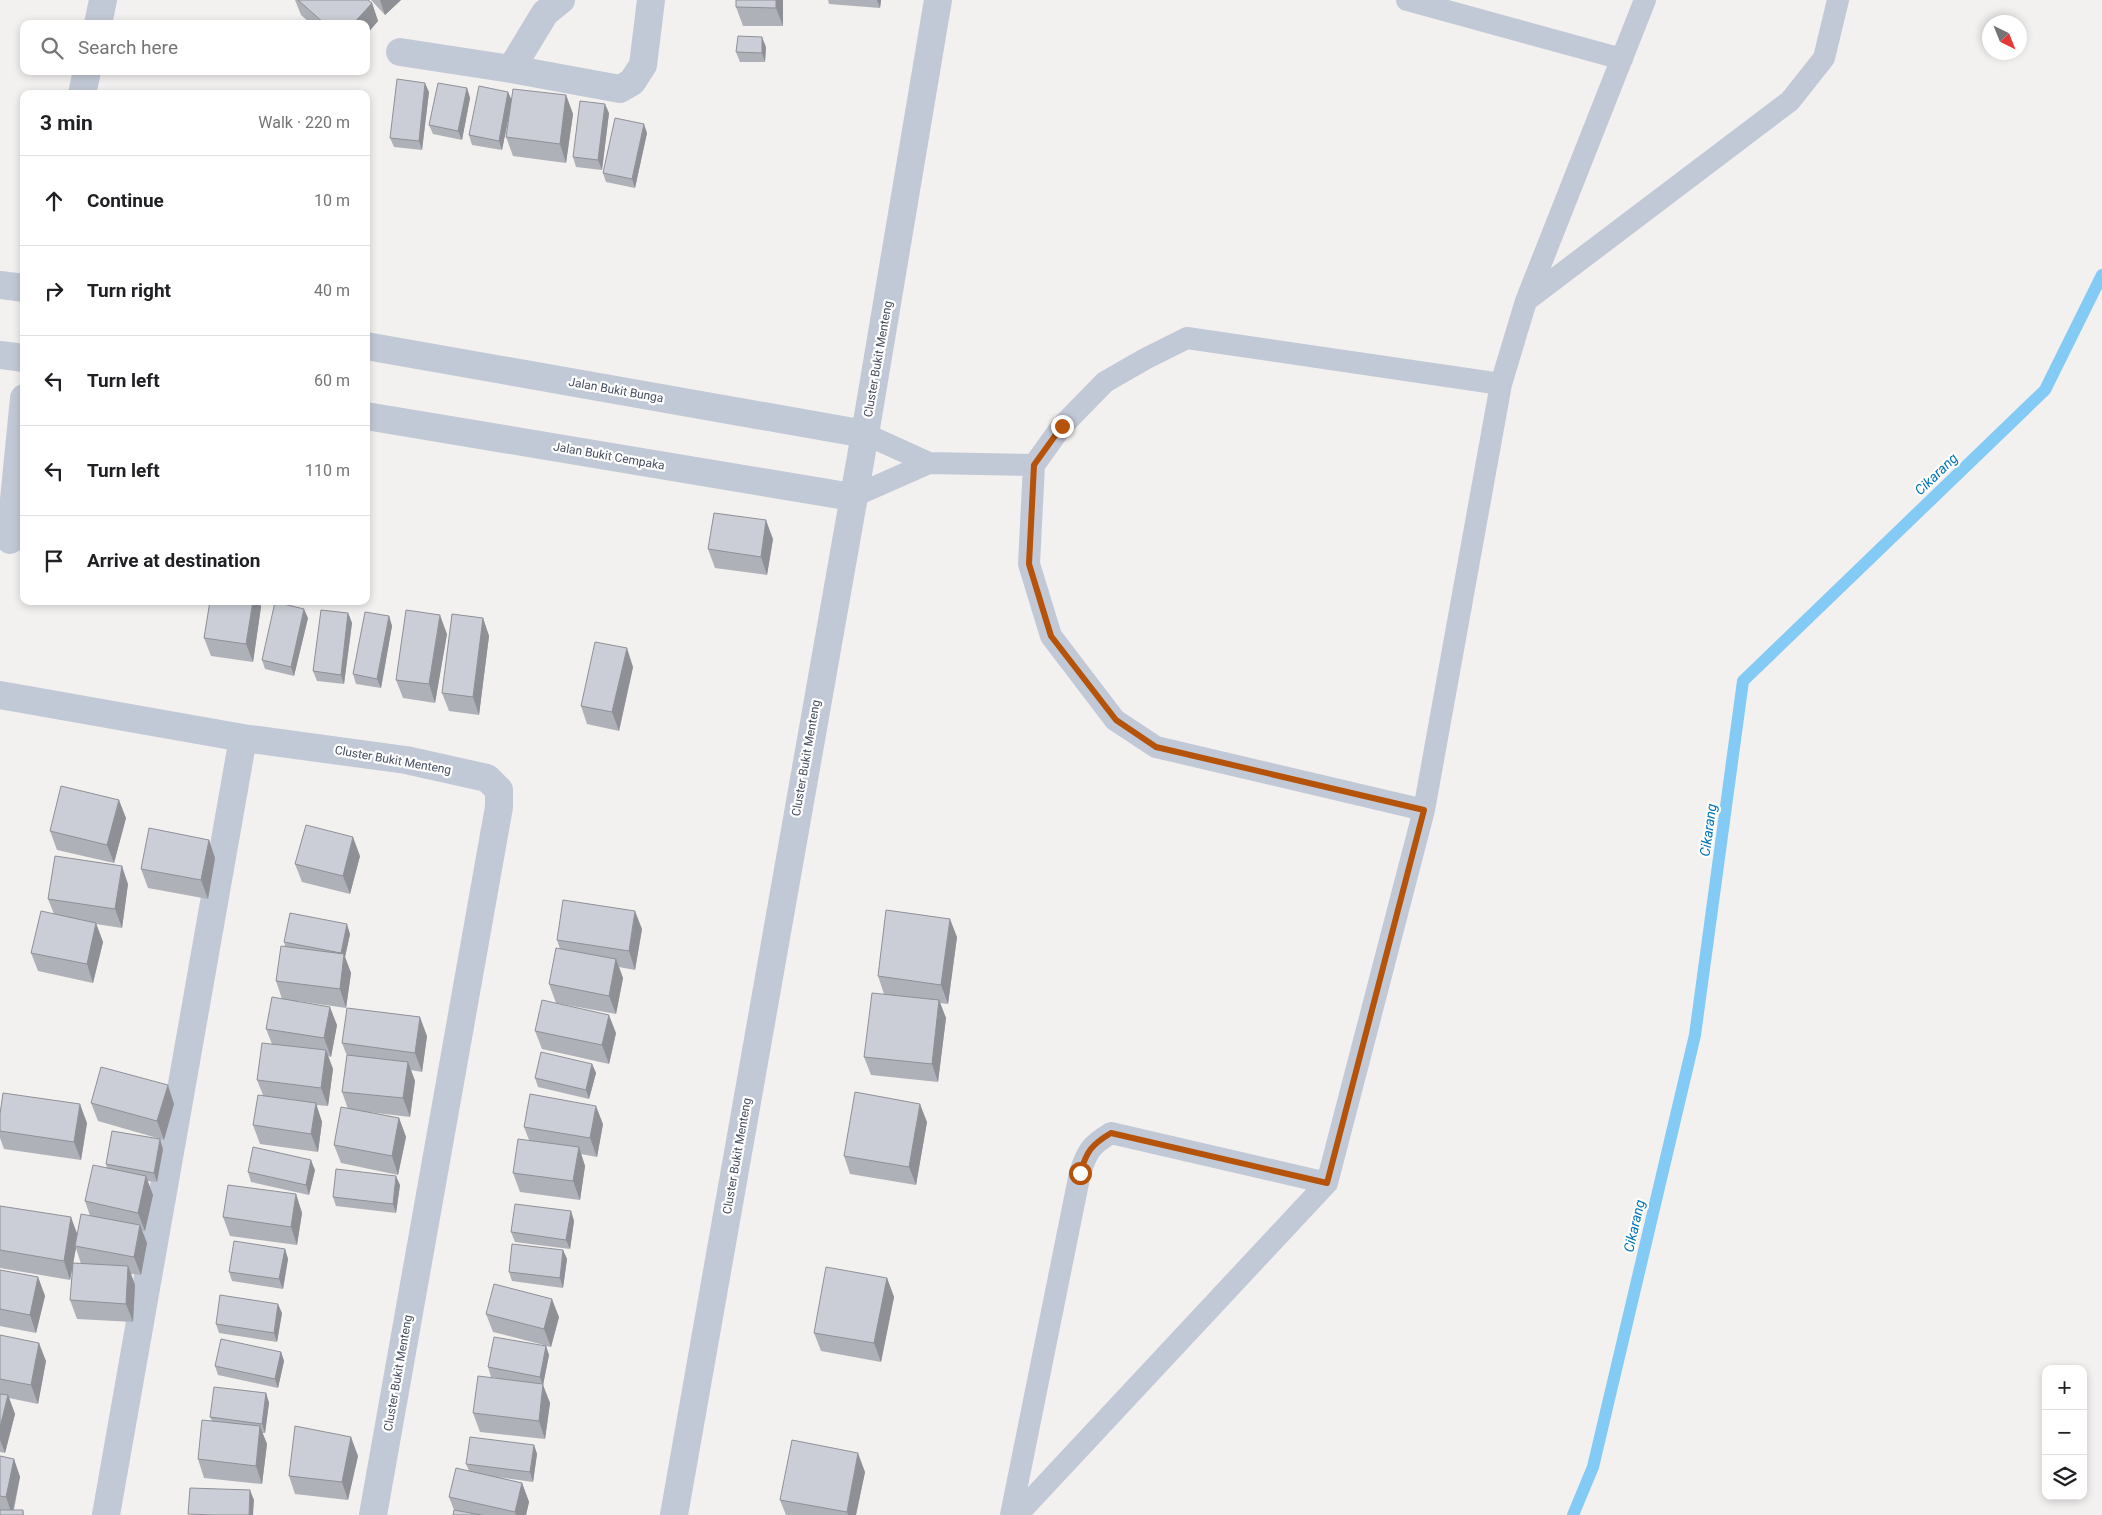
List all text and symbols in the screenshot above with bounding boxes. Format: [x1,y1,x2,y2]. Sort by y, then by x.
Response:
north arrow [1982,15,2027,60]
search box [20,20,370,75]
icon: search [38,34,66,62]
text: Search here [78,36,178,59]
text: 3 min [40,111,93,135]
text: Walk · 220 m [258,113,350,132]
icon: ahead [40,187,68,215]
text: Continue [87,189,164,212]
text: 10 m [314,191,350,210]
icon: right [40,277,68,305]
text: Turn right [87,279,171,302]
text: 40 m [314,281,350,300]
street label: Cluster Bukit Menteng [861,300,895,418]
icon: left [40,367,68,395]
text: Turn left [87,369,160,392]
text: 60 m [314,371,350,390]
street label: Jalan Bukit Bunga [567,375,665,405]
route end [1051,415,1074,438]
street label: Jalan Bukit Cempaka [552,439,666,473]
water label: Cikarang [1911,449,1961,498]
icon: left [40,457,68,485]
text: Turn left [87,459,160,482]
text: 110 m [305,461,350,480]
icon: arrive [40,547,68,575]
text: Arrive at destination [87,549,260,572]
street label: Cluster Bukit Menteng [789,699,823,817]
street label: Cluster Bukit Menteng [334,743,452,777]
water label: Cikarang [1696,802,1720,857]
street label: Cluster Bukit Menteng [720,1097,754,1215]
route start [1069,1162,1092,1185]
water label: Cikarang [1620,1198,1648,1254]
street label: Cluster Bukit Menteng [381,1314,415,1432]
map controls [2042,1365,2087,1500]
button: + [2042,1365,2087,1410]
button: − [2042,1410,2087,1455]
button: layers [2042,1455,2087,1500]

